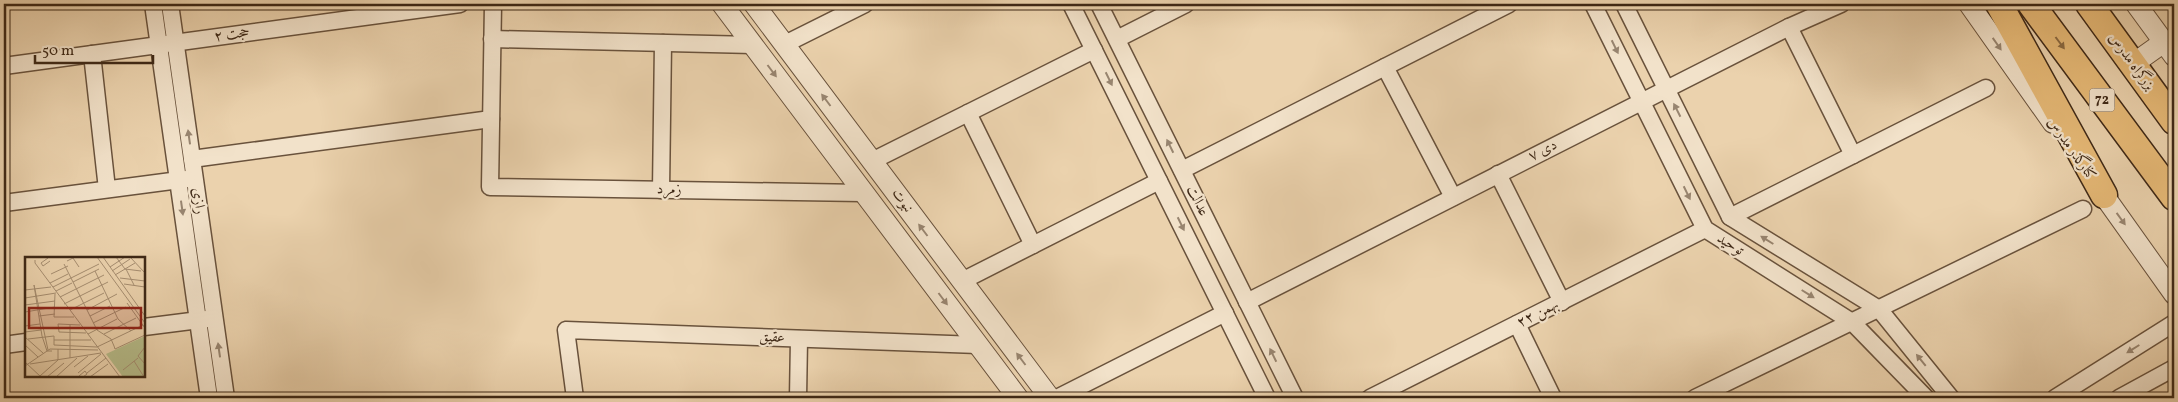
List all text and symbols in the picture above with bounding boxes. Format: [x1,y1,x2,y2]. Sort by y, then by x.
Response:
street label: حجت ۲ [213,22,251,48]
street label: بزرگراه مدرس [2103,28,2160,96]
scale bar [35,32,152,64]
one-way arrow [2054,36,2065,49]
one-way arrow [1992,37,2002,50]
one-way arrow [1611,40,1619,55]
text: 50 m [42,41,74,62]
one-way arrow [767,64,778,77]
one-way arrow [1105,72,1113,86]
road number: 72 [2090,88,2114,112]
one-way arrow [820,94,831,107]
one-way arrow [1673,103,1681,117]
street label: کنارگذر مدرس [2042,112,2102,185]
one-way arrow [185,129,193,145]
street label: ۷ دی [1525,135,1561,167]
one-way arrow [1166,139,1174,153]
street label: زمرد [656,179,682,201]
street label: عدالت [1181,182,1214,220]
street label: نبوت [886,184,918,218]
street label: رازی [186,186,210,216]
one-way arrow [1683,186,1691,200]
one-way arrow [179,200,187,216]
one-way arrow [2116,212,2126,226]
one-way arrow [1177,217,1185,232]
one-way arrow [918,223,928,237]
street label: توحید [1712,229,1748,262]
one-way arrow [1761,235,1774,244]
inset map [25,257,145,377]
one-way arrow [1802,290,1815,299]
one-way arrow [938,292,949,305]
street label: ۲۲ بهمن [1513,294,1563,334]
street label: عقیق [759,327,785,349]
one-way arrow [215,342,223,358]
one-way arrow [2127,344,2140,354]
one-way arrow [1269,347,1278,362]
one-way arrow [1016,352,1026,366]
one-way arrow [1915,354,1926,367]

